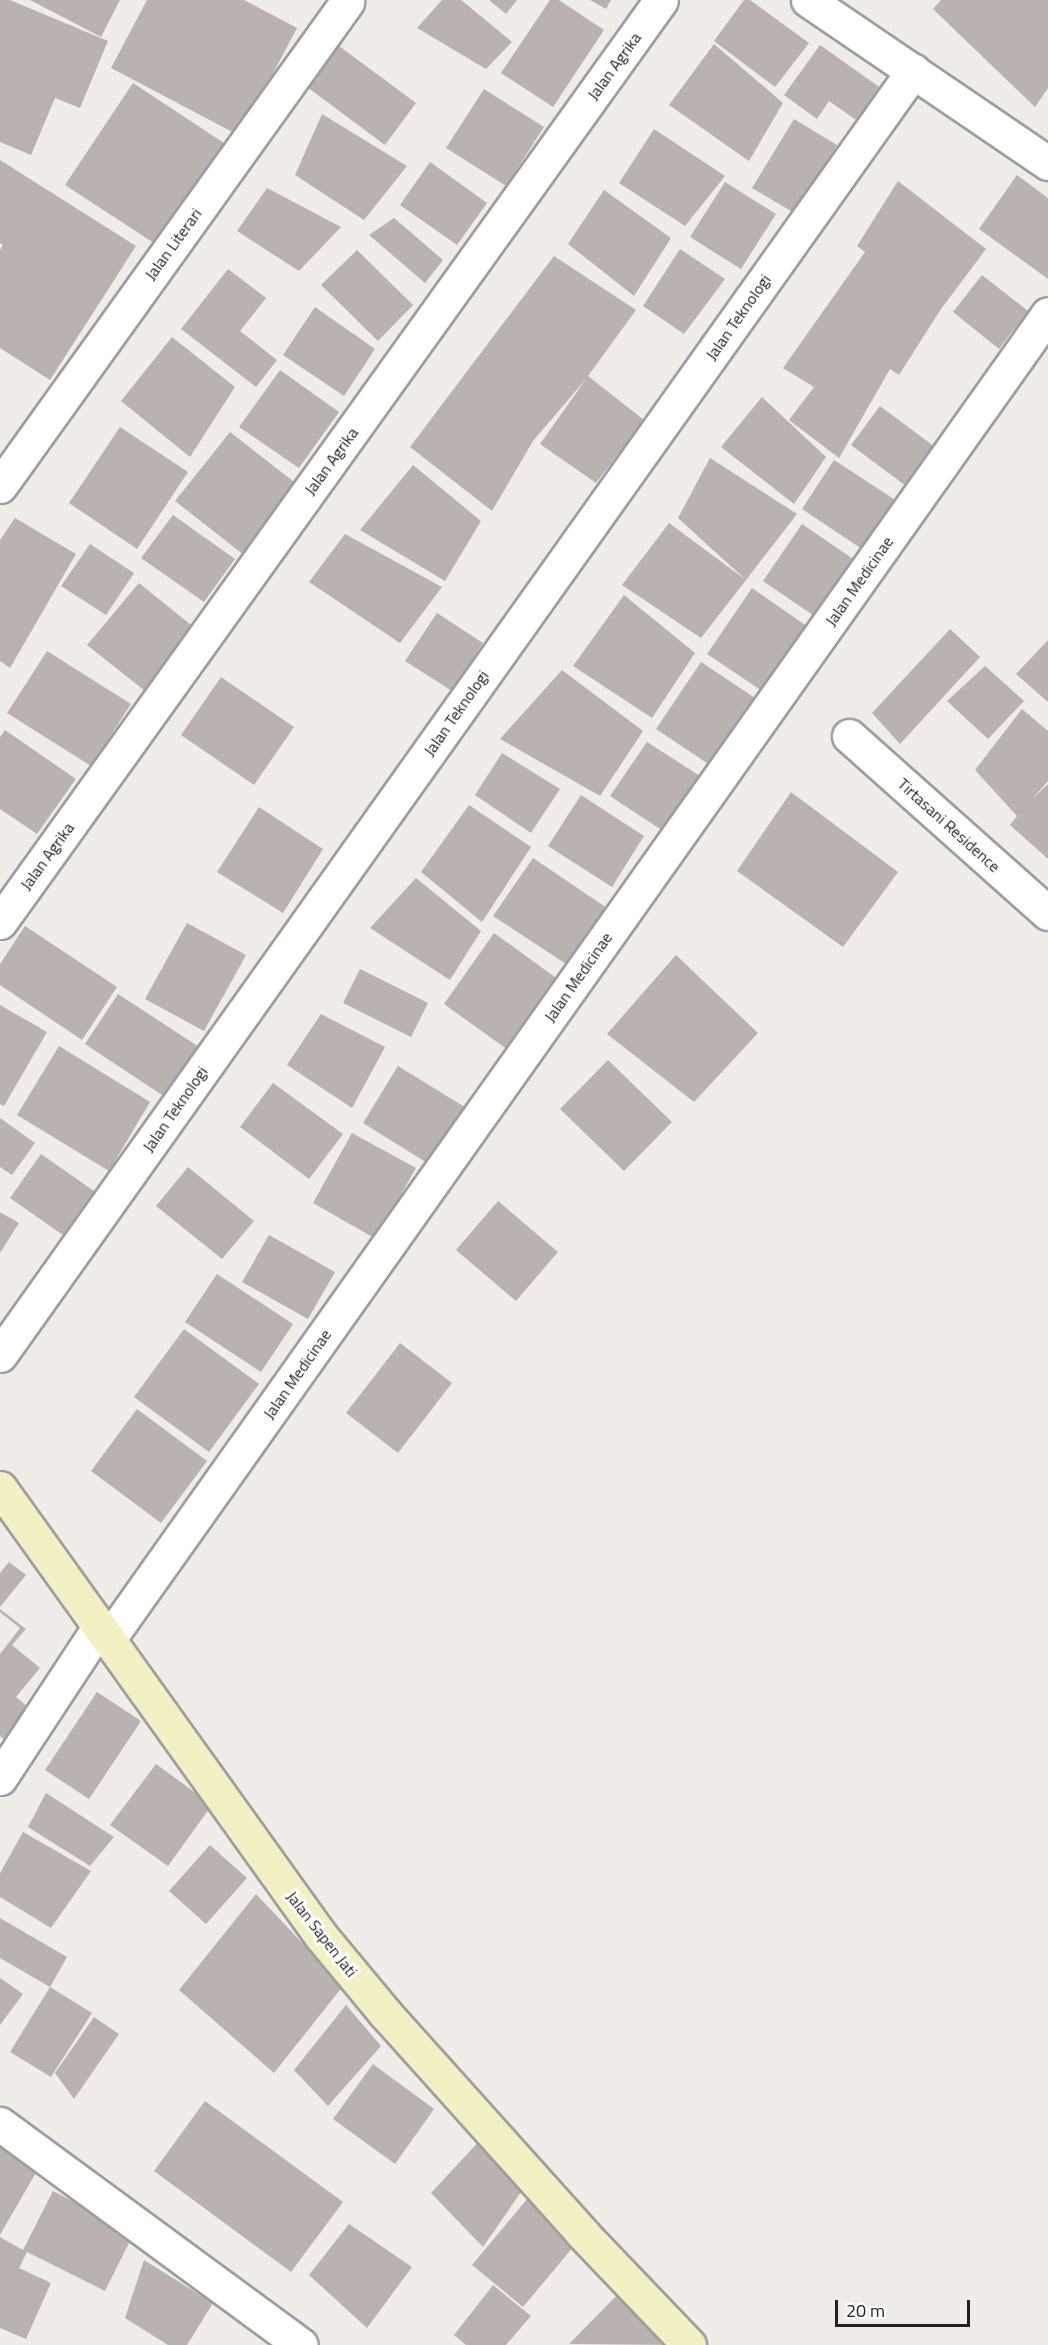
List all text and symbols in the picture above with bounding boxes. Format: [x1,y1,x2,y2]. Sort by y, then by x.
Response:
street label: Jalan Agrika [583,29,645,103]
street label: Jalan Literari [141,204,205,284]
street label: Jalan Teknologi [701,271,775,363]
street label: Jalan Agrika [300,424,362,498]
street label: Jalan Medicinae [821,532,897,630]
street label: Jalan Teknologi [419,667,493,759]
street label: Tirtasani Residence [894,774,1004,876]
street label: Jalan Agrika [16,819,78,893]
street label: Jalan Medicinae [540,928,616,1026]
street label: Jalan Teknologi [138,1063,212,1155]
street label: Jalan Medicinae [259,1325,335,1423]
street label: Jalan Sapen Jati [283,1887,361,1981]
scale bar [838,2288,973,2326]
text: 20 m [846,2297,885,2324]

